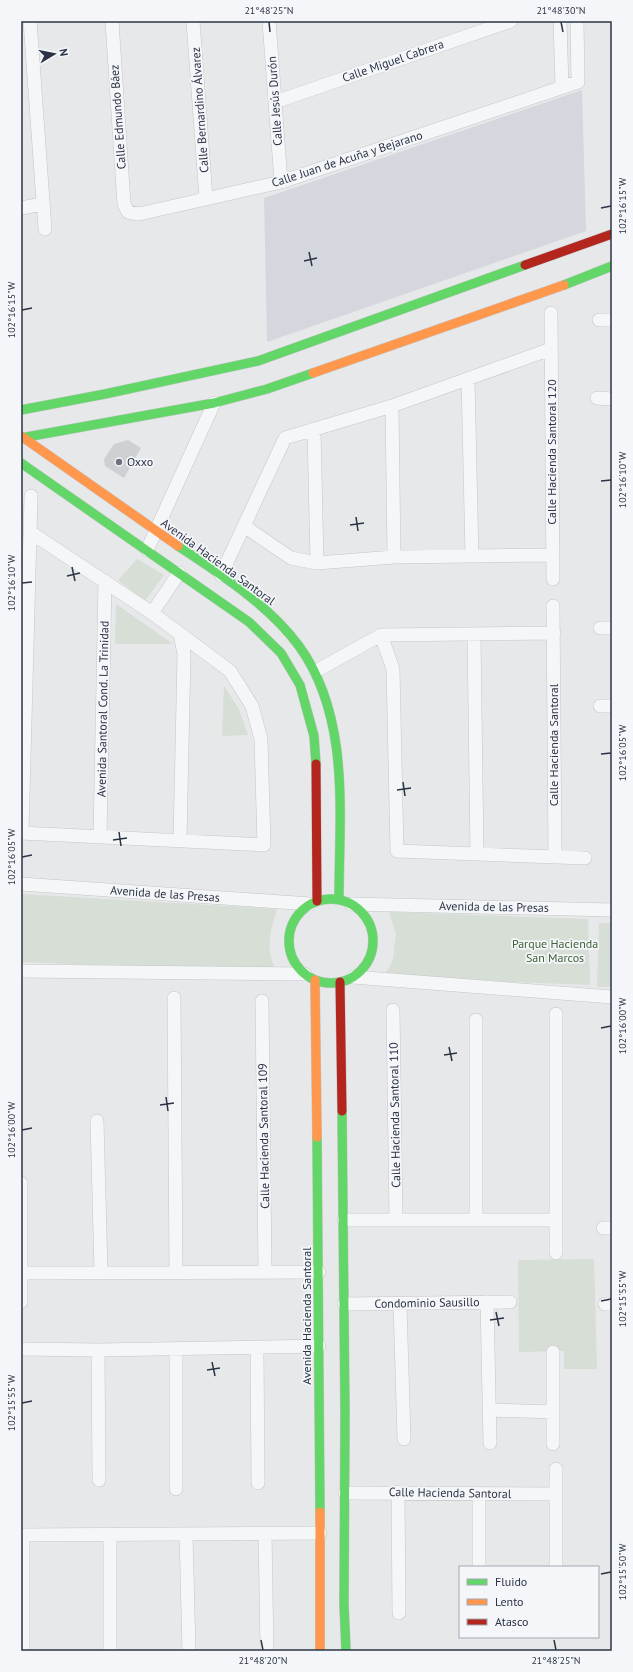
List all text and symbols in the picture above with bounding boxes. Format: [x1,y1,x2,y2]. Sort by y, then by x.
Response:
text: 21°48'25"N [244,4,294,17]
text: 21°48'30"N [536,4,586,17]
north arrow [34,34,74,74]
street label: Calle Miguel Cabrera [340,36,446,85]
text: N [56,47,71,57]
street label: Calle Bernardino Álvarez [188,47,211,173]
street label: Calle Jesús Durón [264,56,285,146]
street label: Calle Edmundo Báez [106,64,129,170]
street label: Calle Juan de Acuña y Bejarano [269,127,424,190]
text: 102°16'15"W [616,177,629,234]
text: 102°16'15"W [5,281,18,338]
street label: Calle Hacienda Santoral 120 [544,379,559,525]
text: 102°16'10"W [616,451,629,508]
place label: Oxxo [127,454,153,469]
marker: Oxxo [114,457,124,467]
street label: Avenida Hacienda Santoral [158,515,279,608]
text: 102°16'10"W [5,554,18,611]
street label: Avenida Santoral Cond. La Trinidad [93,621,112,797]
street label: Calle Hacienda Santoral [546,683,561,806]
text: 102°16'05"W [616,724,629,781]
text: 102°16'05"W [5,828,18,885]
street label: Avenida de las Presas [110,882,220,905]
street label: Avenida de las Presas [439,898,549,915]
park label: Parque Hacienda San Marcos [512,936,598,965]
text: 102°16'00"W [616,997,629,1054]
street label: Calle Hacienda Santoral 110 [386,1042,403,1188]
street label: Calle Hacienda Santoral 109 [255,1063,272,1209]
text: 102°16'00"W [5,1101,18,1158]
street label: Avenida Hacienda Santoral [299,1247,314,1385]
text: 102°15'55"W [616,1270,629,1327]
street label: Condominio Sausillo [374,1294,480,1311]
text: 102°15'55"W [5,1374,18,1431]
street label: Calle Hacienda Santoral [389,1484,512,1501]
text: 102°15'50"W [616,1543,629,1600]
legend [459,1566,599,1638]
text: Fluido [495,1574,527,1589]
text: Lento [495,1594,524,1609]
text: Atasco [495,1614,528,1629]
text: 21°48'20"N [238,1654,288,1667]
text: 21°48'25"N [531,1654,581,1667]

